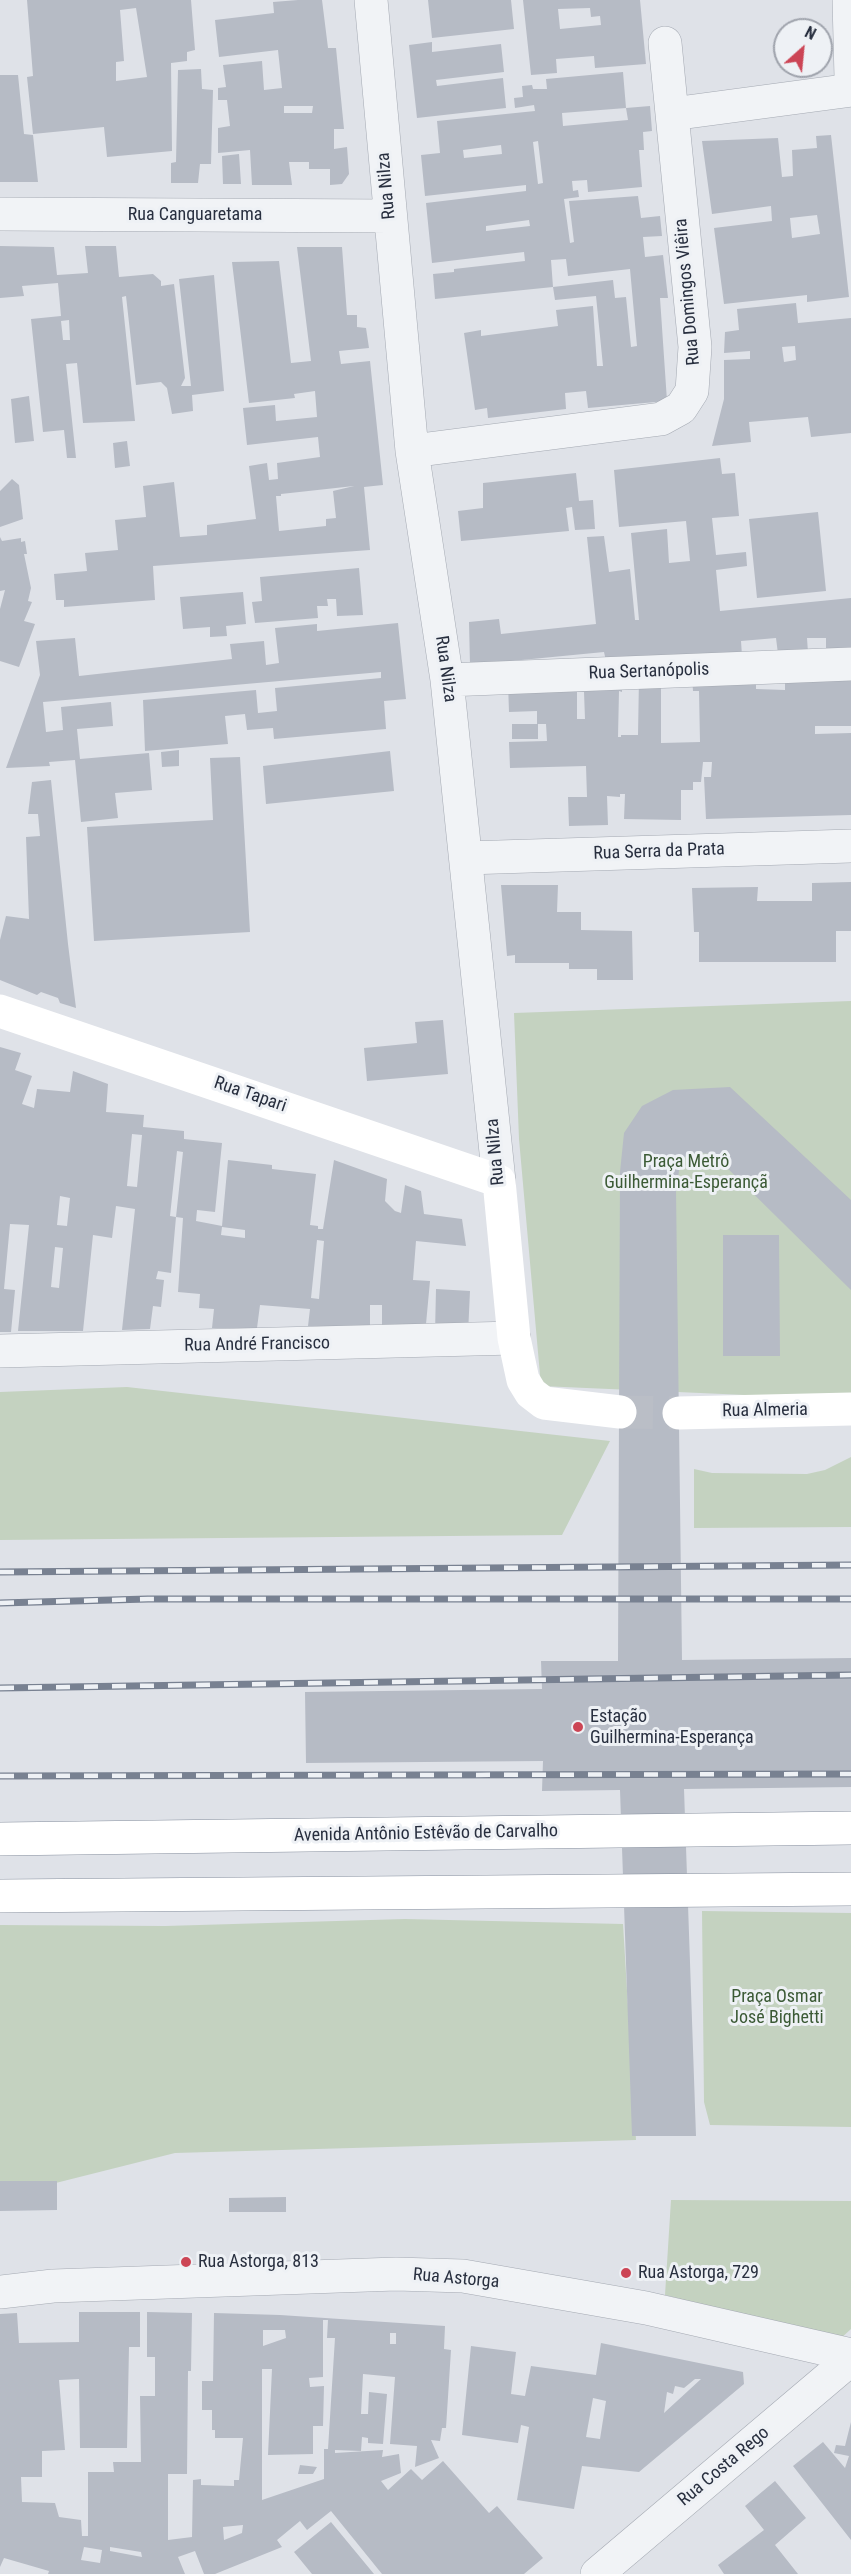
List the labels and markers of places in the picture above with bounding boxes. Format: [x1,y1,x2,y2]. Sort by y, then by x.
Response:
place label: Estação Guilhermina-Esperança [590,1706,754,1748]
marker: Estação Guilhermina-Esperança [571,1720,585,1734]
place label: Rua Astorga, 813 [198,2251,319,2273]
marker: Rua Astorga, 813 [179,2255,193,2269]
place label: Rua Astorga, 729 [638,2262,759,2284]
marker: Rua Astorga, 729 [619,2266,633,2280]

